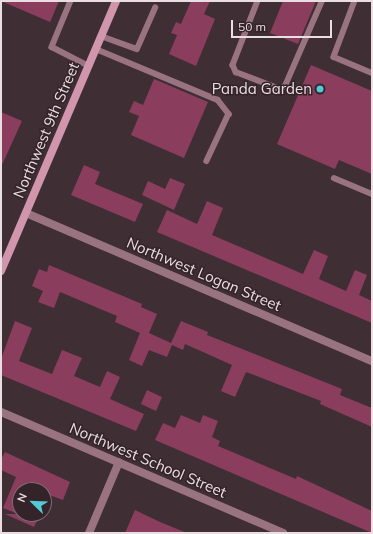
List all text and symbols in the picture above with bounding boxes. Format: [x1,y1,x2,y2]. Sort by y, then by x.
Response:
scale bar [233,12,334,38]
text: 50 m [238,19,266,34]
street label: Northwest 9th Street [9,59,83,201]
place label: Panda Garden [212,80,312,98]
marker: Panda Garden [315,84,325,94]
street label: Northwest Logan Street [124,233,284,315]
street label: Northwest School Street [67,419,229,501]
north arrow [12,482,52,522]
text: N [14,491,30,504]

